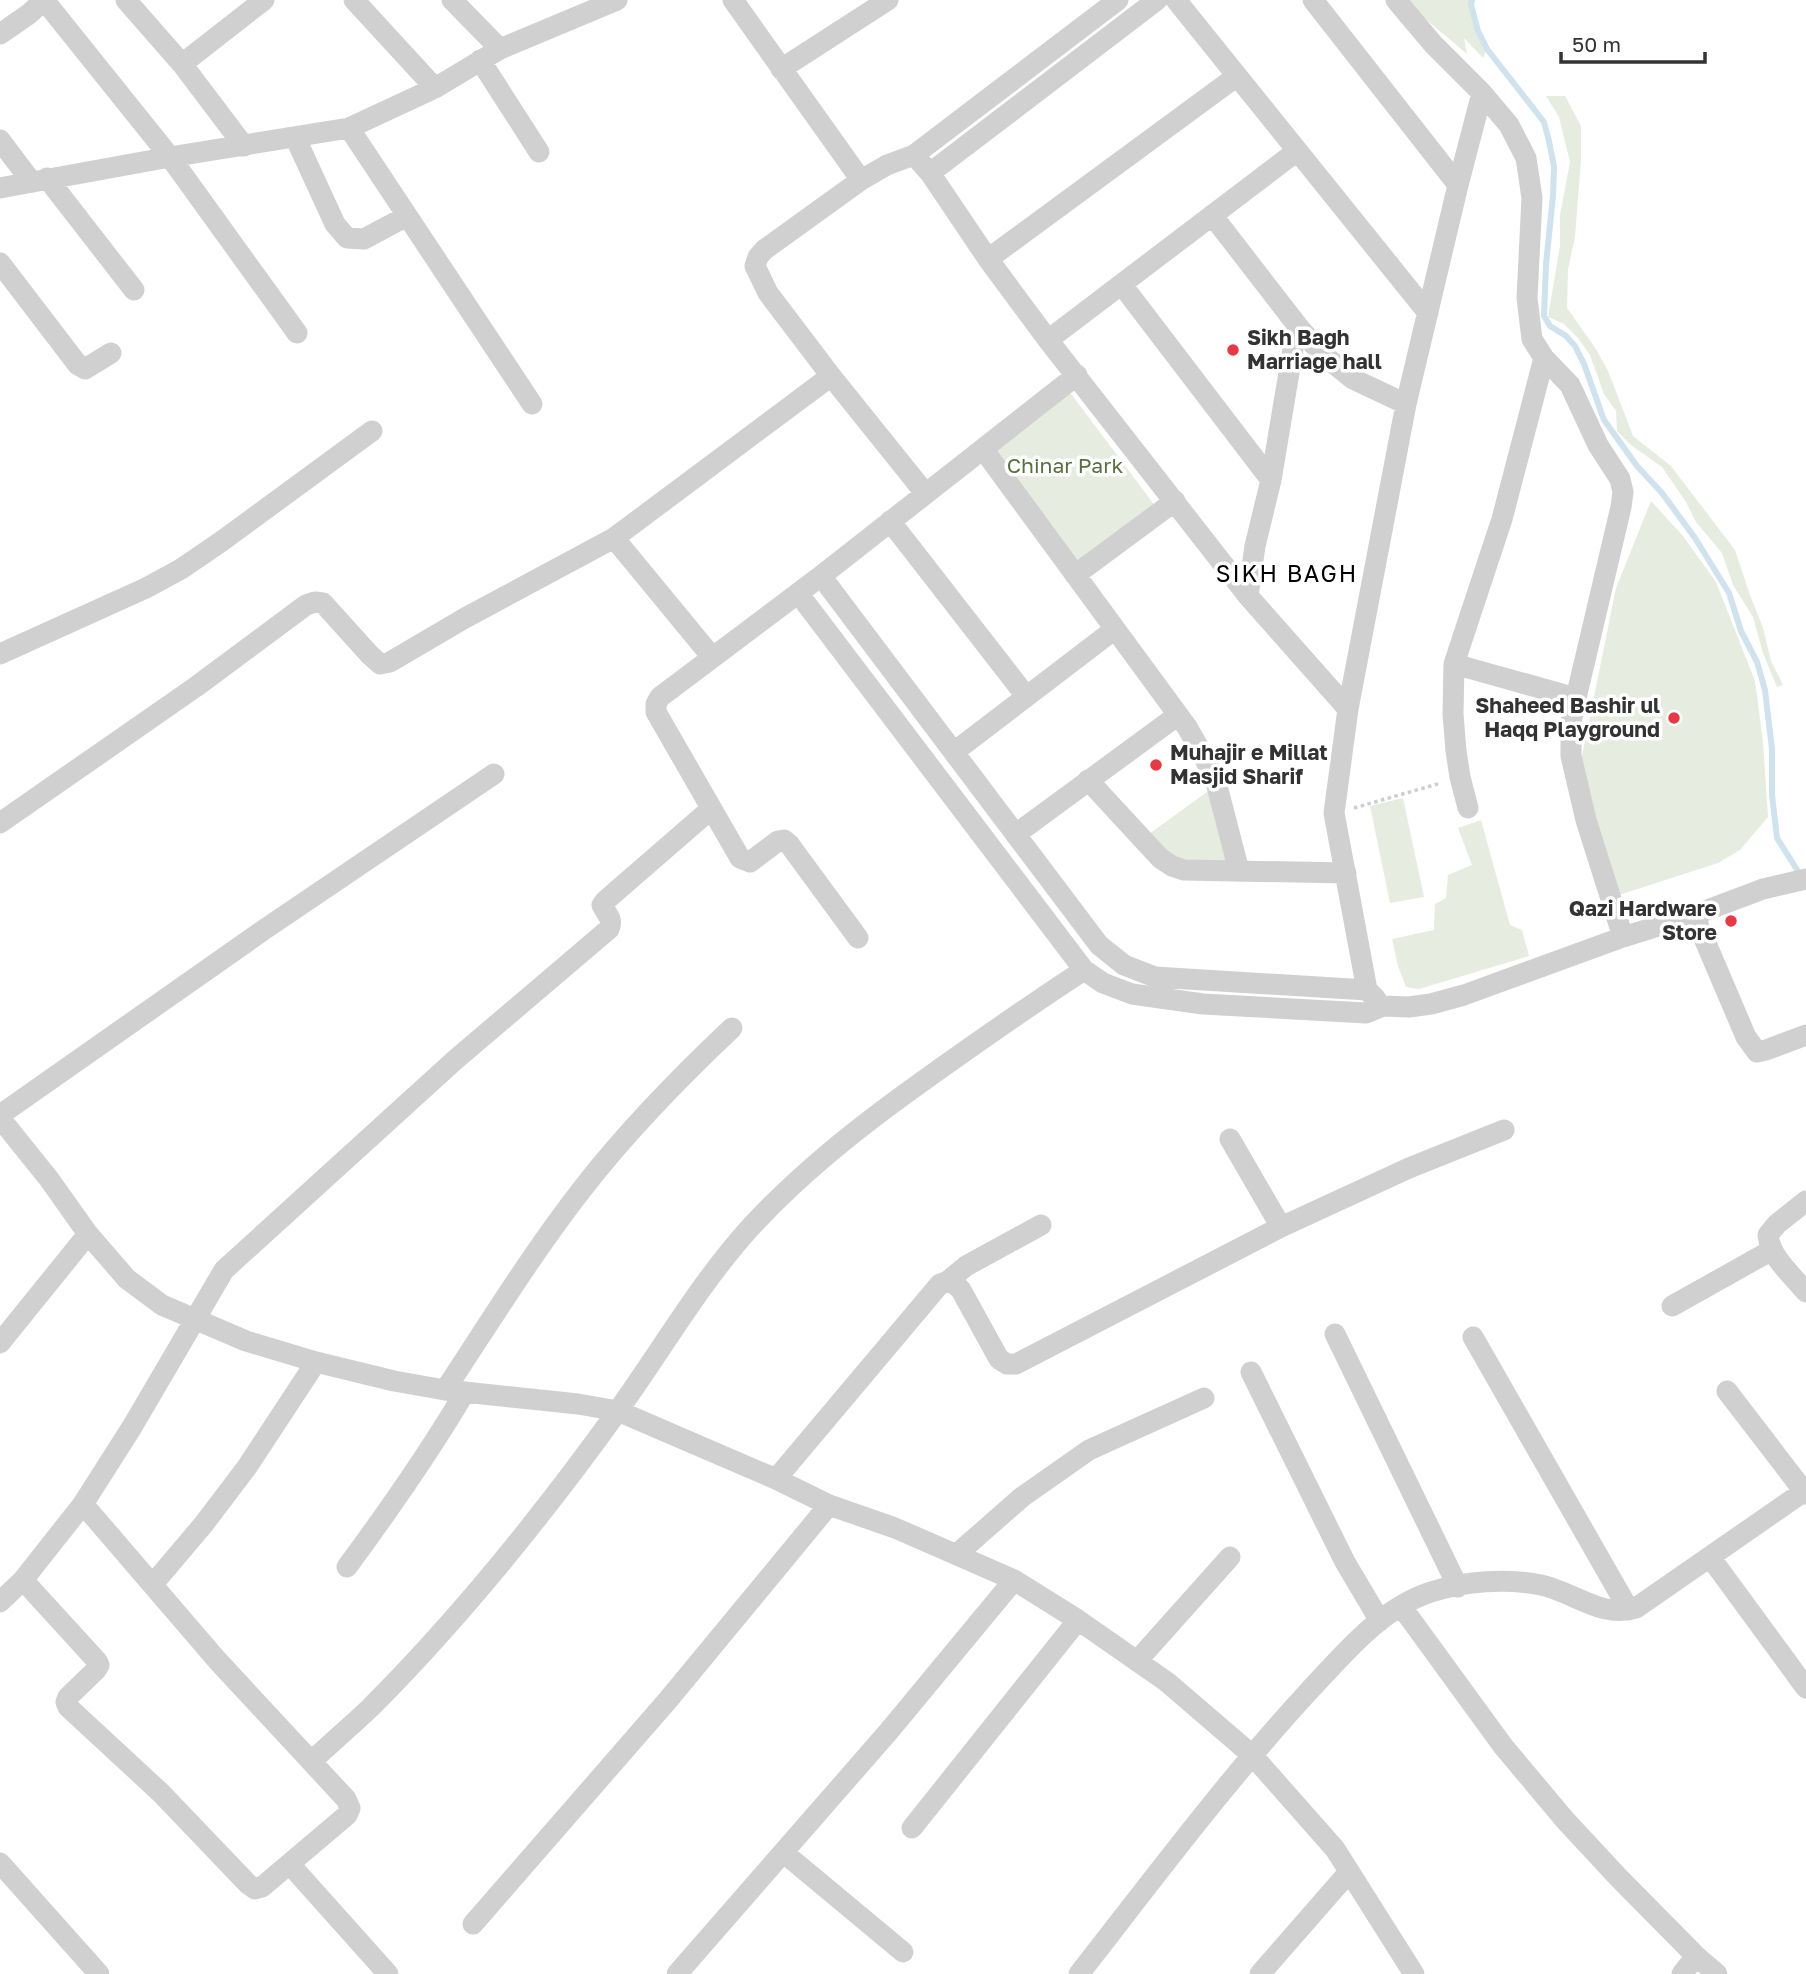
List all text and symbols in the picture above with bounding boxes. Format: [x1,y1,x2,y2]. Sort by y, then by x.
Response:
scale bar [1561,21,1704,65]
text: 50 m [1572,31,1621,57]
place label: Sikh Bagh Marriage hall [1247,324,1382,374]
marker: Sikh Bagh Marriage hall [1225,342,1241,358]
park label: Chinar Park [1007,452,1123,478]
district label: SIKH BAGH [1216,559,1358,587]
place label: Shaheed Bashir ul Haqq Playground [1475,692,1660,742]
marker: Shaheed Bashir ul Haqq Playground [1666,710,1682,726]
place label: Muhajir e Millat Masjid Sharif [1170,739,1328,789]
marker: Muhajir e Millat Masjid Sharif [1148,757,1164,773]
place label: Qazi Hardware Store [1569,895,1717,945]
marker: Qazi Hardware Store [1723,913,1739,929]

